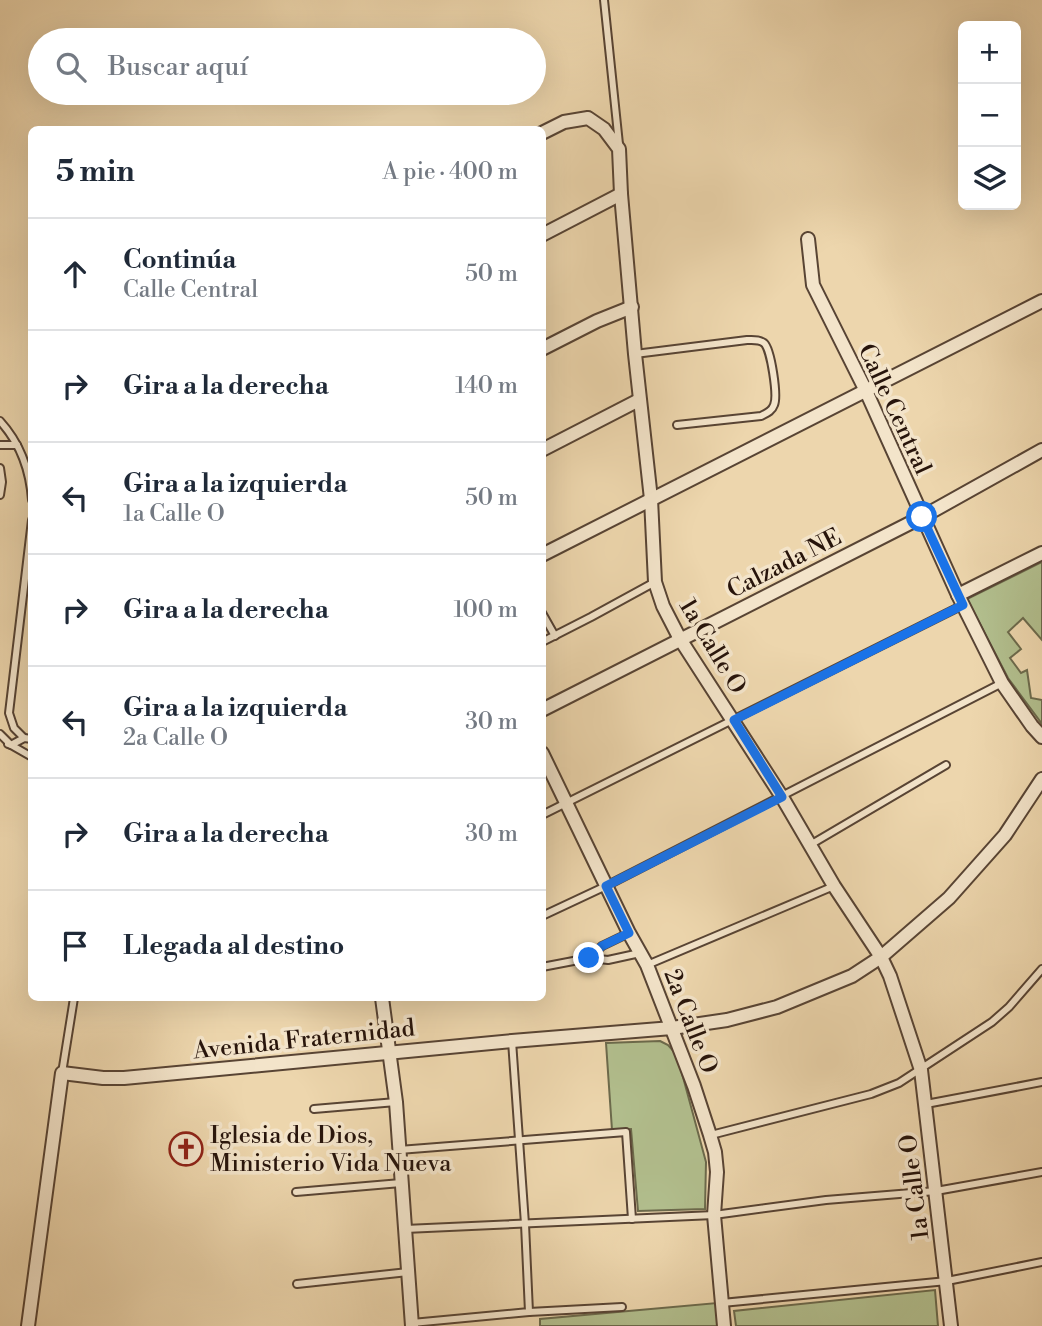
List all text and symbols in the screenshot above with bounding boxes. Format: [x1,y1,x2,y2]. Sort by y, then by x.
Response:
map controls [958,21,1021,210]
button: + [958,21,1021,84]
search box [28,28,546,105]
icon: search [52,48,90,86]
text: Buscar aquí [108,51,248,83]
button: − [958,84,1021,147]
button: layers [958,147,1021,210]
text: 5 min [56,153,135,191]
text: A pie · 400 m [383,158,518,186]
text: Continúa [123,244,236,276]
icon: ahead [56,255,94,293]
text: 50 m [465,260,518,288]
text: Calle Central [123,276,258,304]
street label: Calle Central [851,339,937,480]
icon: right [56,367,94,405]
text: Gira a la derecha [123,370,329,402]
text: 140 m [455,372,518,400]
text: Gira a la izquierda [123,468,347,500]
icon: left [56,479,94,517]
text: 50 m [465,484,518,512]
text: 1a Calle O [123,500,225,528]
route start [906,501,937,532]
street label: Calzada NE [722,522,847,606]
icon: right [56,591,94,629]
street label: 1a Calle O [672,593,752,700]
text: Gira a la derecha [123,594,329,626]
text: 100 m [453,596,518,624]
text: Gira a la izquierda [123,692,347,724]
icon: left [56,703,94,741]
text: 30 m [465,708,518,736]
text: 2a Calle O [123,724,228,752]
icon: right [56,815,94,853]
text: Gira a la derecha [123,818,329,850]
text: 30 m [465,820,518,848]
icon: arrive [56,927,94,965]
text: Llegada al destino [123,930,344,962]
route end [573,942,604,973]
street label: 2a Calle O [656,965,724,1078]
street label: Avenida Fraternidad [191,1013,417,1067]
place label: Iglesia de Dios, Ministerio Vida Nueva [210,1121,452,1179]
church icon: Iglesia de Dios, Ministerio Vida Nueva [167,1130,205,1168]
street label: 1a Calle O [894,1132,936,1241]

